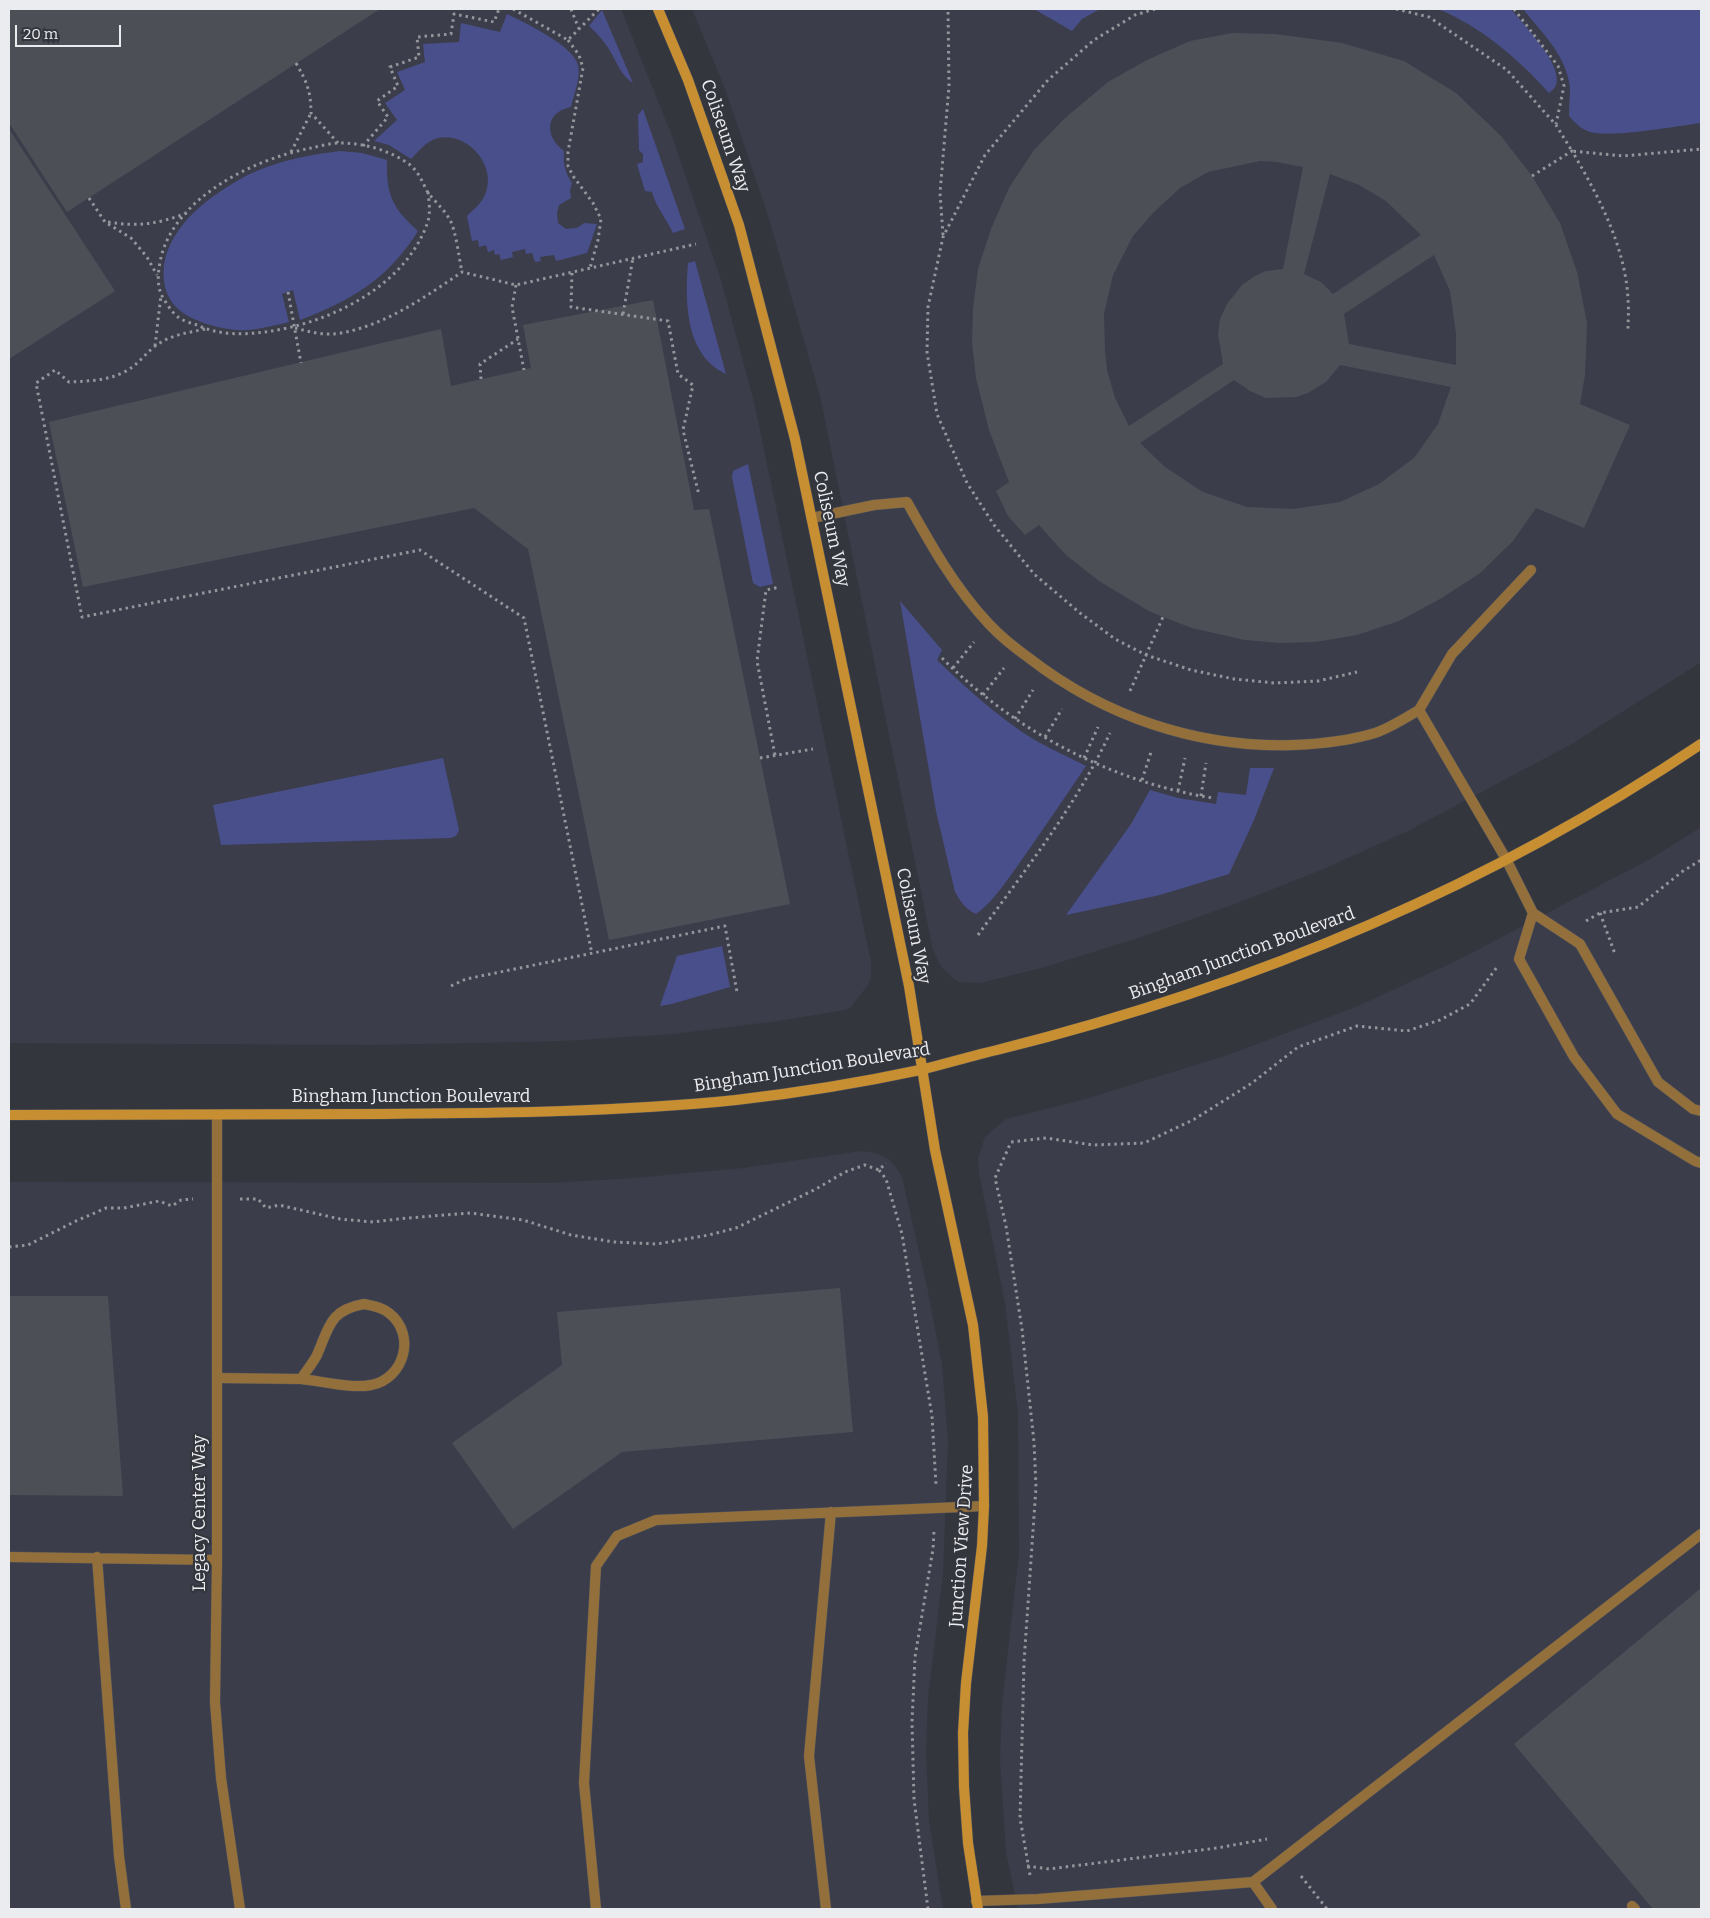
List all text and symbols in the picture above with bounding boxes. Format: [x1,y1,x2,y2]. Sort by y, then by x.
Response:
scale bar [18,15,124,47]
text: 20 m [23,25,58,43]
street label: Coliseum Way [696,77,754,195]
street label: Coliseum Way [808,469,854,589]
street label: Coliseum Way [891,866,935,986]
street label: Bingham Junction Boulevard [1126,903,1358,1005]
street label: Bingham Junction Boulevard [692,1039,932,1097]
street label: Bingham Junction Boulevard [292,1086,530,1108]
street label: Legacy Center Way [189,1434,211,1592]
street label: Junction View Drive [946,1464,978,1628]

